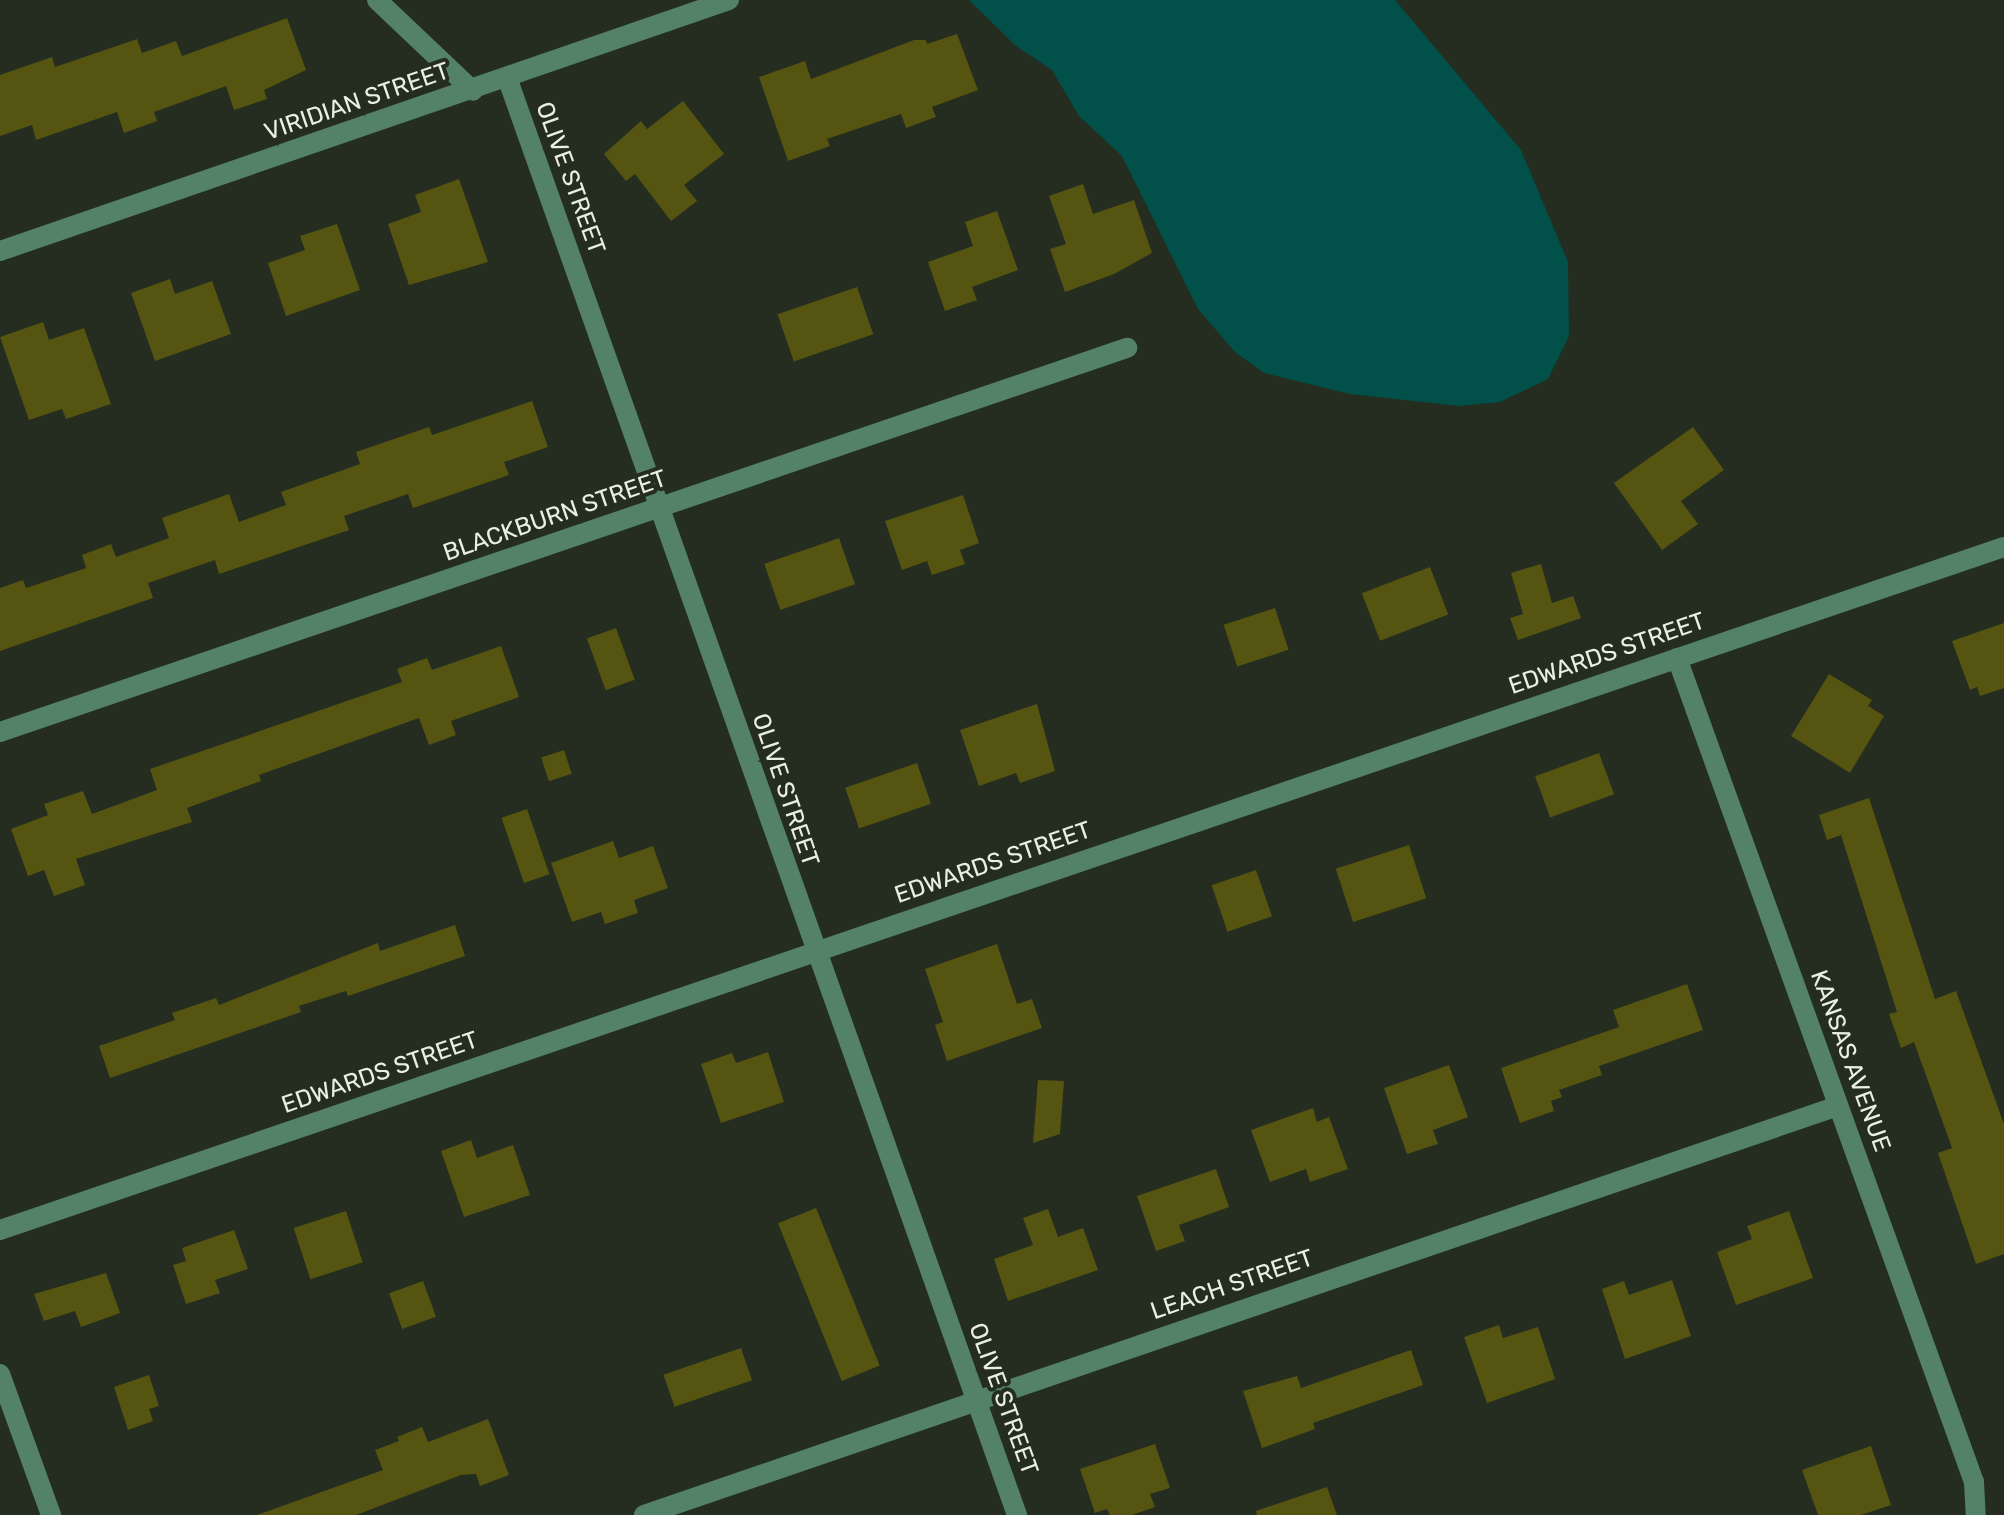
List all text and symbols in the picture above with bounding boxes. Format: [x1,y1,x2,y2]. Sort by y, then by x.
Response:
street label: VIRIDIAN STREET [261,57,453,147]
street label: OLIVE STREET [529,98,611,258]
street label: BLACKBURN STREET [440,464,670,568]
street label: EDWARDS STREET [1505,607,1709,701]
street label: OLIVE STREET [745,710,825,870]
street label: EDWARDS STREET [891,816,1095,910]
street label: KANSAS AVENUE [1804,966,1896,1156]
street label: EDWARDS STREET [278,1026,482,1120]
street label: LEACH STREET [1147,1244,1317,1326]
street label: OLIVE STREET [962,1319,1044,1479]

